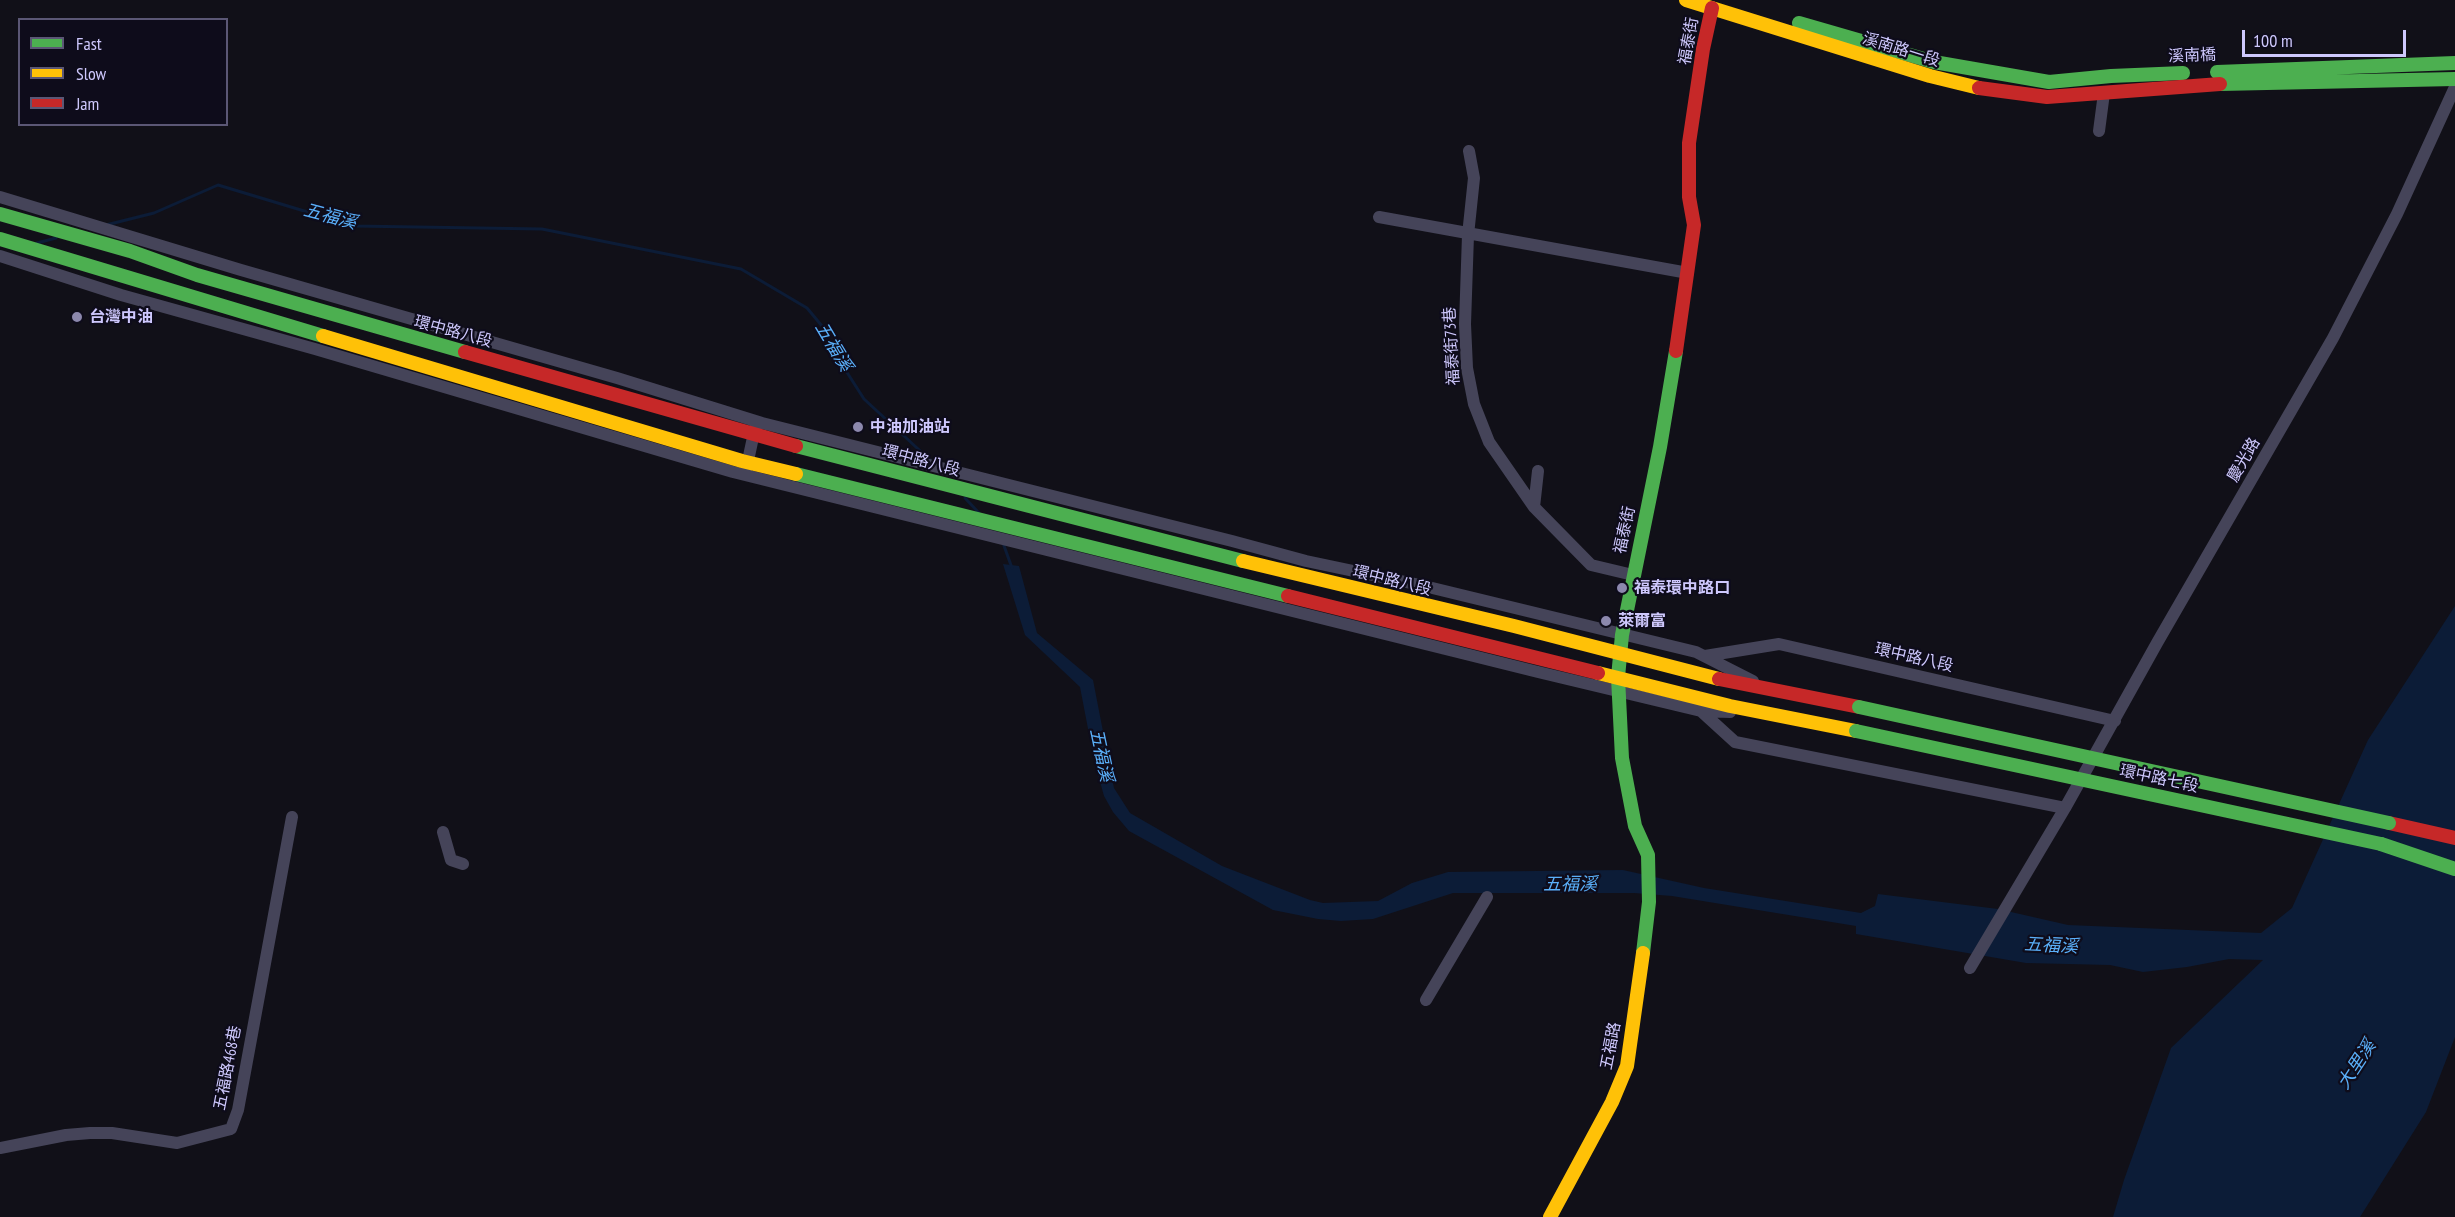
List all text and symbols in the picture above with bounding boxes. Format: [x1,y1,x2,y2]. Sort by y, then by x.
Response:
street label: 福泰街 [1675,16,1703,66]
legend [18,18,228,126]
scale bar [2245,18,2408,56]
street label: 溪南路一段 [1860,29,1942,71]
text: 100 m [2253,29,2293,52]
text: Fast [76,32,102,55]
street label: 溪南橋 [2168,46,2216,66]
text: Slow [76,62,106,85]
text: Jam [76,92,99,115]
water label: 五福溪 [301,200,359,234]
street label: 福泰街73巷 [1440,306,1464,386]
place label: 台灣中油 [89,307,153,327]
marker: 台灣中油 [70,310,84,324]
street label: 環中路八段 [412,312,494,352]
water label: 五福溪 [810,318,856,376]
place label: 中油加油站 [870,417,950,437]
marker: 中油加油站 [851,420,865,434]
street label: 慶光路 [2224,434,2264,486]
street label: 環中路八段 [880,441,962,481]
street label: 福泰街 [1611,505,1639,555]
street label: 環中路八段 [1351,562,1433,600]
place label: 福泰環中路口 [1634,578,1730,598]
marker: 福泰環中路口 [1615,581,1629,595]
place label: 萊爾富 [1618,611,1666,631]
marker: 萊爾富 [1599,614,1613,628]
street label: 環中路八段 [1873,640,1955,676]
water label: 五福溪 [1085,726,1117,784]
street label: 環中路七段 [2118,761,2200,797]
water label: 五福溪 [1543,874,1597,896]
water label: 五福溪 [2023,934,2079,958]
street label: 五福路 [1597,1021,1625,1071]
street label: 五福路468巷 [210,1024,246,1112]
water label: 大里溪 [2333,1036,2381,1094]

